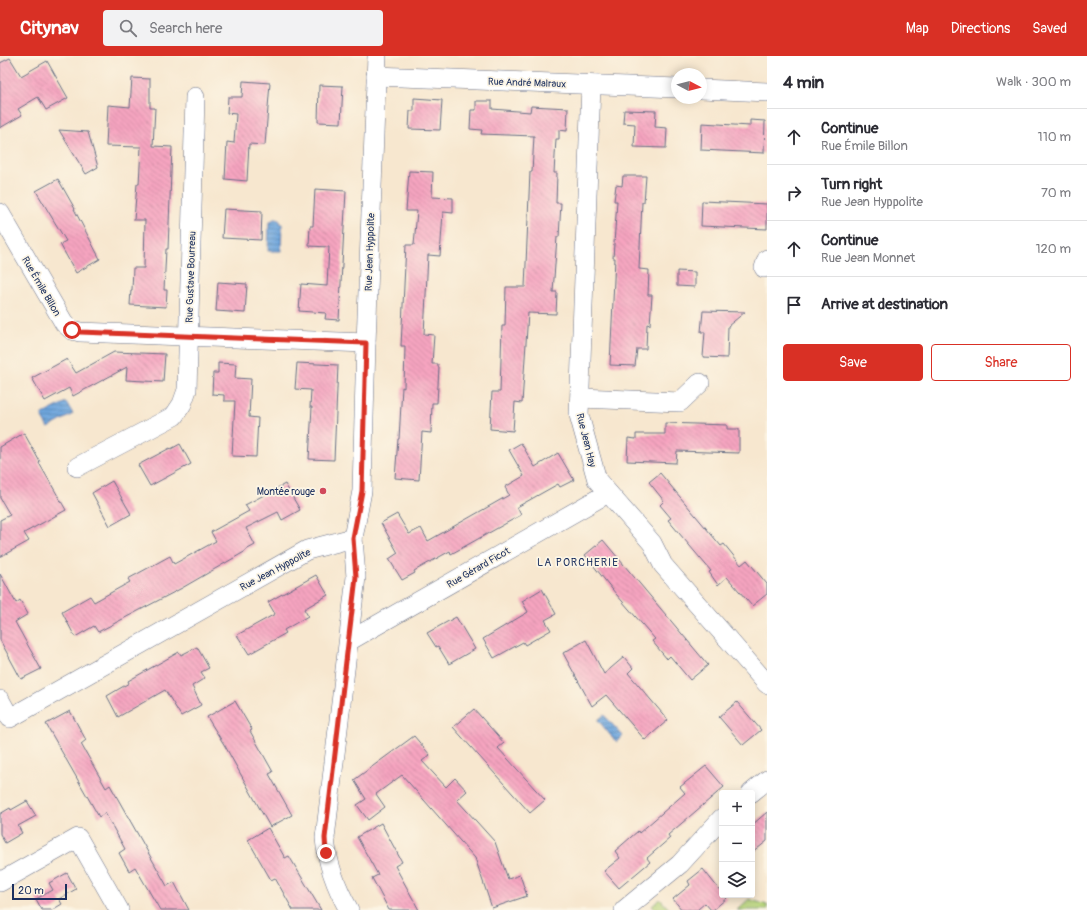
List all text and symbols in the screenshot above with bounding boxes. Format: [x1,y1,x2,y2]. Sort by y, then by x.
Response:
search box [103,10,383,46]
text: Citynav [20,16,79,40]
icon: search [117,17,139,39]
text: Search here [149,19,222,38]
text: Map [906,20,929,37]
text: Directions [951,20,1010,37]
text: Saved [1032,20,1067,37]
north arrow [671,68,707,104]
text: 4 min [783,72,824,93]
text: Walk · 300 m [996,74,1071,90]
street label: Rue André Malraux [488,76,566,90]
text: Continue [821,119,879,138]
icon: ahead [783,126,805,148]
text: 110 m [1038,129,1071,145]
text: Rue Émile Billon [821,138,908,154]
text: Turn right [821,175,882,194]
icon: right [783,182,805,204]
text: 70 m [1041,185,1071,201]
text: Rue Jean Hyppolite [821,194,923,210]
street label: Rue Jean Hyppolite [363,213,377,291]
street label: Rue Gustave Bourreau [183,231,199,323]
text: Continue [821,231,879,250]
icon: ahead [783,238,805,260]
text: 120 m [1035,241,1071,257]
text: Rue Jean Monnet [821,250,915,266]
street label: Rue Émile Billon [19,254,64,319]
icon: arrive [783,294,805,316]
text: Arrive at destination [821,295,948,314]
route start [63,321,81,339]
button: Save [783,344,923,381]
button: Share [931,344,1071,381]
street label: Rue Jean Hay [574,412,599,469]
place label: Montée rouge [257,486,315,498]
marker: Montée rouge [318,486,328,496]
street label: Rue Gérard Ficot [445,544,513,591]
street label: Rue Jean Hyppolite [238,546,313,594]
district label: LA PORCHERIE [537,556,619,569]
map controls [719,790,755,898]
button: + [719,790,755,826]
button: − [719,826,755,862]
route end [317,844,335,862]
button: layers [719,862,755,898]
scale bar [12,882,67,901]
text: 20 m [18,884,44,897]

